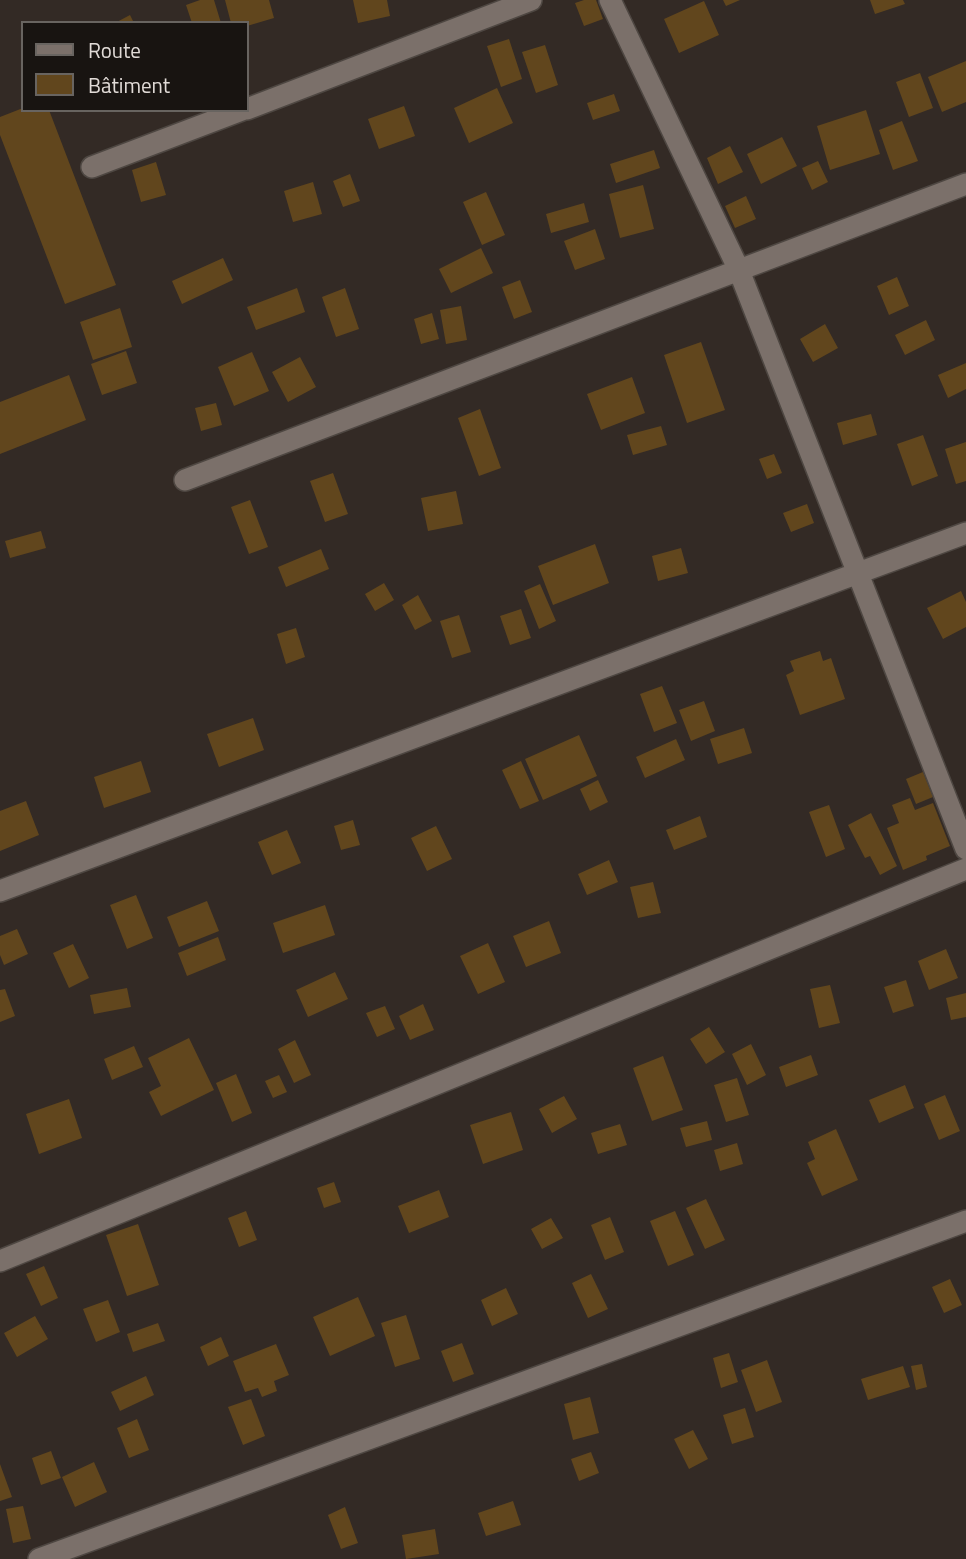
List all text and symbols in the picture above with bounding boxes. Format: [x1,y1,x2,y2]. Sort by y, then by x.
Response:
legend [21,21,248,112]
text: Route [88,34,141,66]
text: Bâtiment [88,69,170,101]

